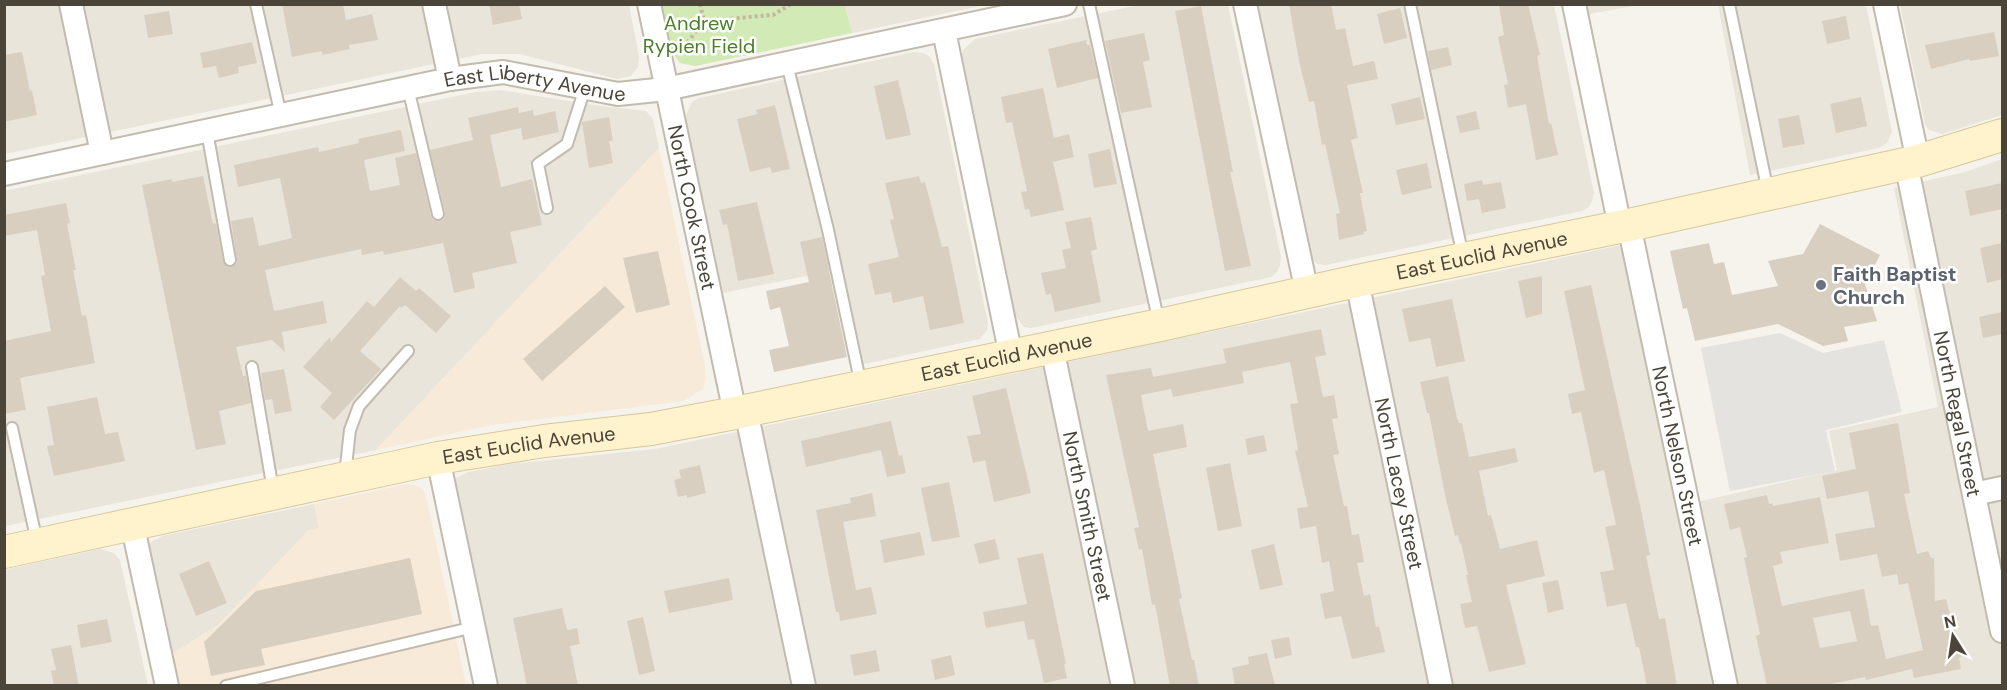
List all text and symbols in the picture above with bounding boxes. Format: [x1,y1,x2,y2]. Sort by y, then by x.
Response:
park label: Andrew Rypien Field [643,10,755,59]
street label: East Liberty Avenue [441,59,627,107]
street label: North Cook Street [662,123,722,293]
street label: East Euclid Avenue [1394,225,1570,286]
place label: Faith Baptist Church [1833,261,1957,310]
marker: Faith Baptist Church [1814,278,1828,292]
street label: East Euclid Avenue [919,326,1095,387]
street label: North Regal Street [1928,328,1987,499]
street label: North Nelson Street [1646,364,1709,548]
street label: North Lacey Street [1369,395,1430,572]
street label: East Euclid Avenue [441,420,617,470]
street label: North Smith Street [1057,429,1118,604]
north arrow [1923,606,1983,666]
text: N [1942,610,1958,633]

